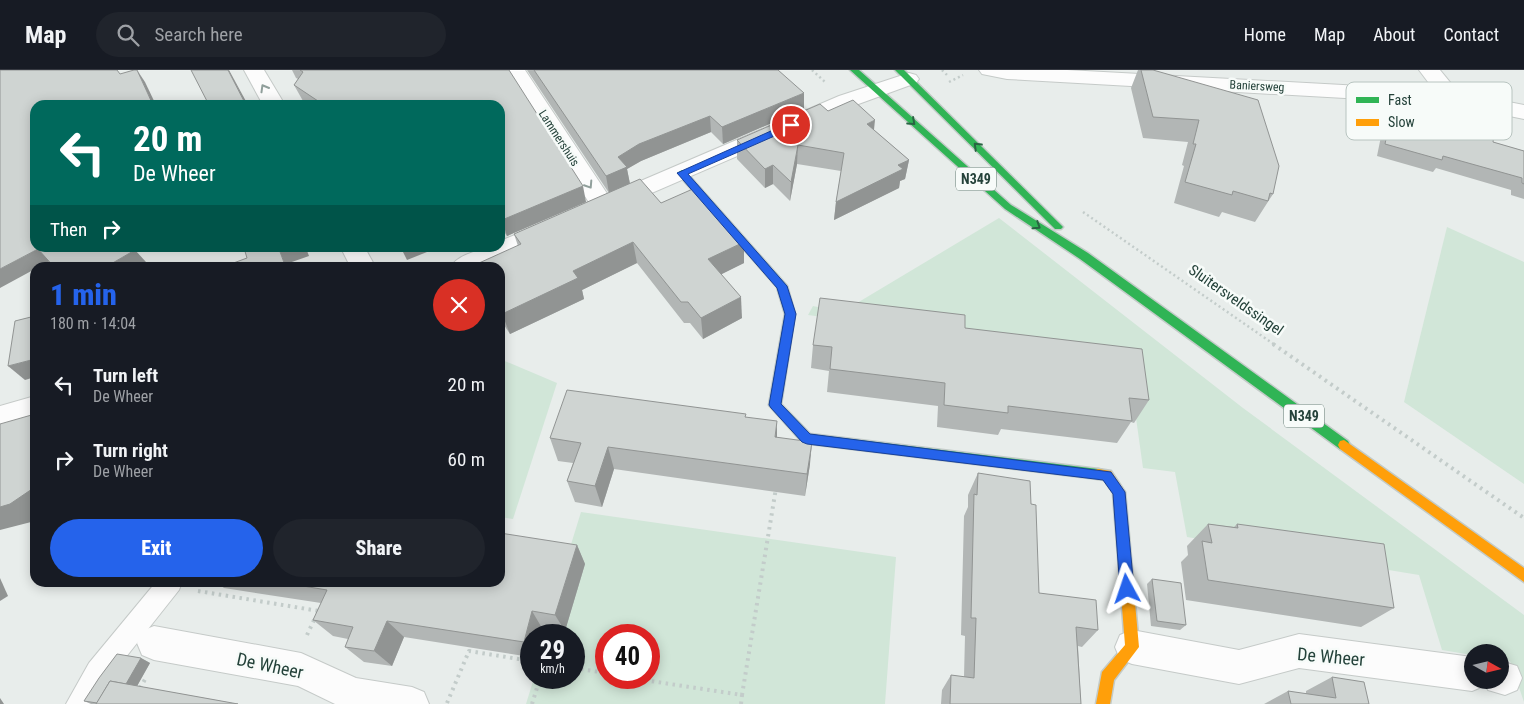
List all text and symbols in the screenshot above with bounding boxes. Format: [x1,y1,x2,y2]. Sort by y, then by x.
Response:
search box [96,12,446,57]
text: Map [25,21,66,49]
icon: search [114,21,142,49]
text: Search here [154,23,243,46]
text: Home [1244,24,1286,45]
text: Map [1314,24,1345,45]
text: About [1373,24,1415,45]
text: Contact [1443,24,1499,45]
street label: Baniersweg [1229,78,1285,94]
legend [1346,82,1512,140]
one-way arrow [260,84,270,93]
text: Fast [1388,92,1412,108]
pin [770,104,812,146]
street label: Lammershuis [536,107,582,169]
icon: arrive [777,111,805,139]
text: Slow [1388,114,1415,130]
one-way arrow [907,117,916,126]
text: 20 m [133,119,202,160]
icon: left [50,120,115,185]
one-way arrow [974,143,983,152]
text: De Wheer [133,161,216,186]
road number: N349 [956,168,996,190]
one-way arrow [583,179,592,188]
icon: right [97,215,125,243]
text: Then [50,218,87,241]
one-way arrow [1032,220,1041,229]
street label: Sluitersveldssingel [1185,261,1287,339]
text: 1 min [50,277,117,312]
button: close [433,279,485,331]
text: 180 m · 14:04 [50,314,136,333]
text: Turn left [93,364,158,387]
icon: left [50,371,78,399]
text: 20 m [448,373,485,396]
text: De Wheer [93,387,153,406]
road number: N349 [1284,404,1324,428]
text: Turn right [93,439,168,462]
icon: right [50,446,78,474]
text: 60 m [448,448,485,471]
text: De Wheer [93,462,153,481]
button: Exit [50,519,263,577]
button: Share [273,519,485,577]
position arrow [1100,562,1152,614]
speed limit sign: 40 [595,624,660,689]
text: 29 [540,636,565,665]
street label: De Wheer [1296,643,1366,670]
north arrow [1464,644,1509,689]
map controls [1464,644,1509,689]
street label: De Wheer [235,648,306,683]
text: km/h [540,662,565,676]

